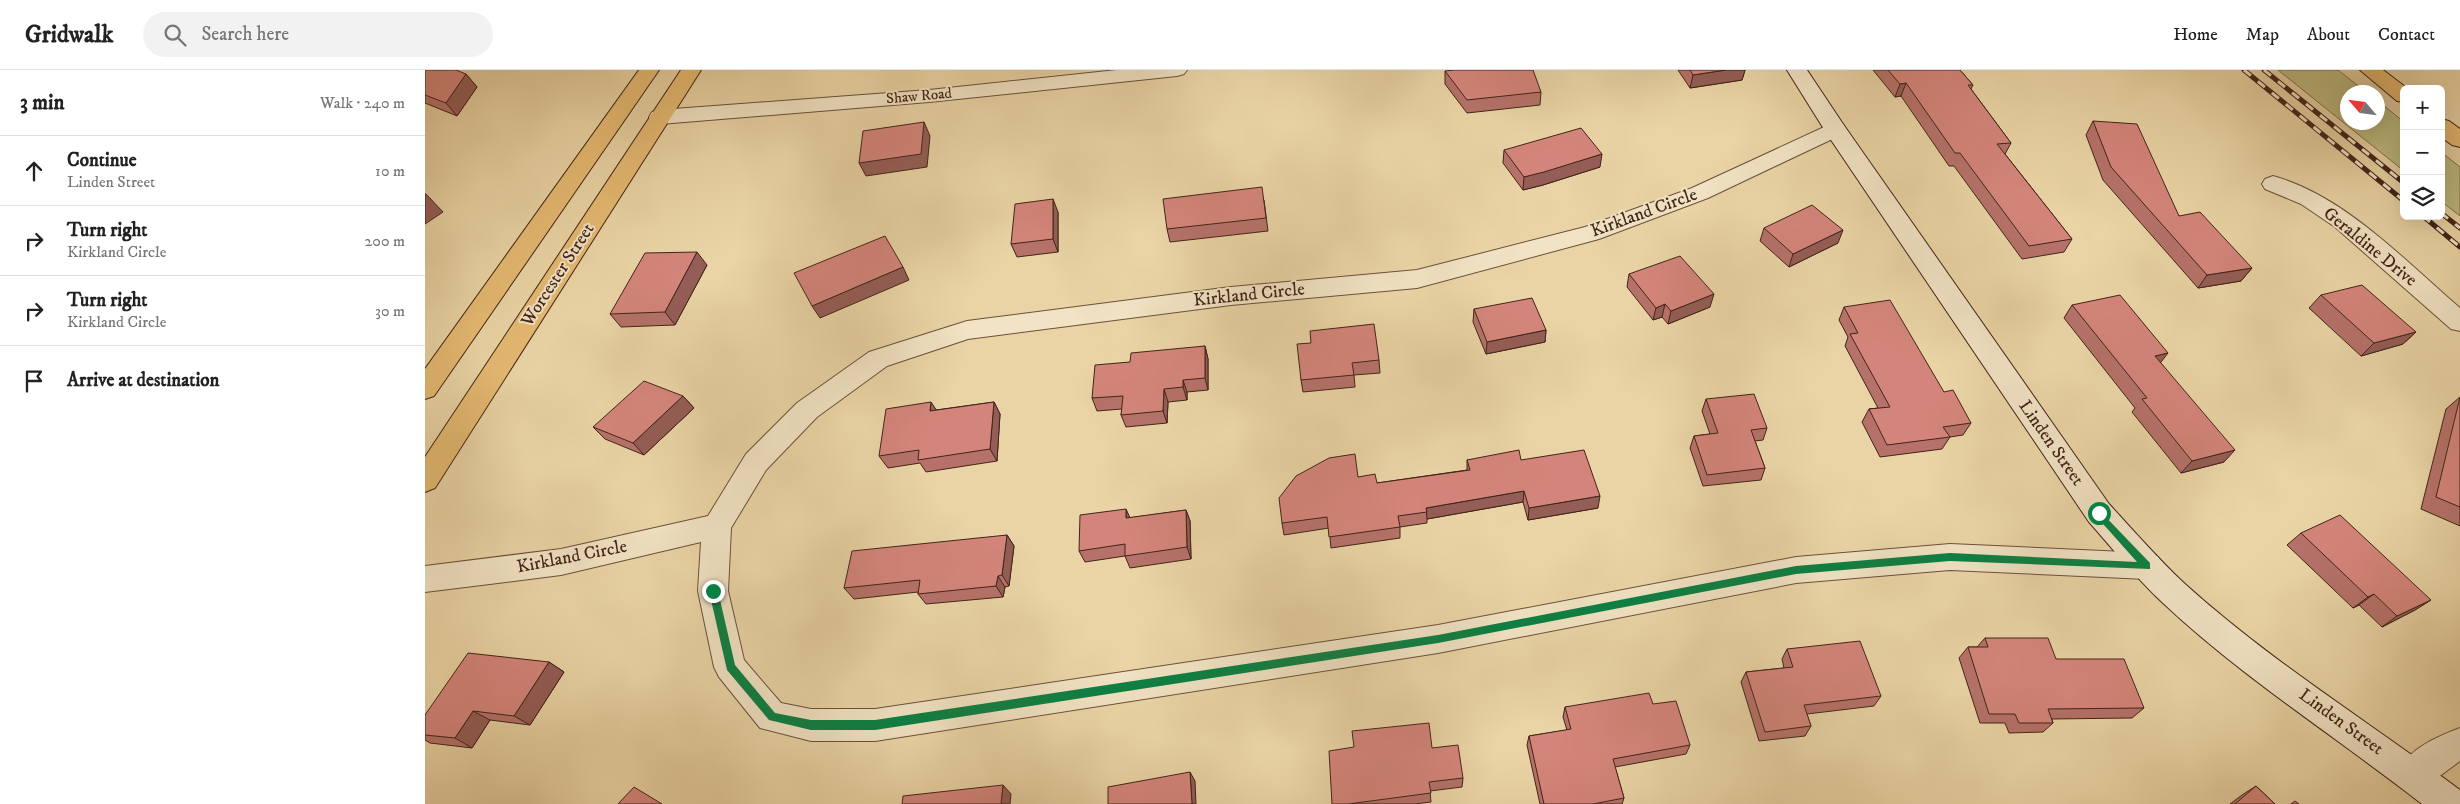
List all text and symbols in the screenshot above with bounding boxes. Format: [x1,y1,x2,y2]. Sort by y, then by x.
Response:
search box [143,12,493,57]
text: Gridwalk [25,20,113,50]
icon: search [161,21,189,49]
text: Search here [201,23,289,46]
text: Home [2173,24,2218,46]
text: Map [2246,24,2279,46]
text: About [2307,24,2350,46]
text: Contact [2378,24,2435,46]
street label: Shaw Road [885,84,953,108]
north arrow [2340,85,2385,130]
map controls [2400,85,2445,220]
button: + [2400,85,2445,130]
text: 3 min [20,90,65,116]
text: Walk · 240 m [320,93,405,113]
button: − [2400,130,2445,175]
text: Continue [67,149,137,172]
icon: ahead [20,157,48,185]
text: 10 m [375,161,405,181]
text: Linden Street [67,172,155,192]
button: layers [2400,175,2445,220]
street label: Kirkland Circle [1588,184,1700,242]
street label: Geraldine Drive [2319,203,2421,291]
text: Turn right [67,219,147,242]
street label: Worcester Street [516,219,600,332]
icon: right [20,227,48,255]
text: 200 m [364,231,405,251]
text: Kirkland Circle [67,242,166,262]
street label: Kirkland Circle [1192,278,1306,312]
text: Turn right [67,289,147,312]
icon: right [20,297,48,325]
text: 30 m [375,301,405,321]
text: Kirkland Circle [67,312,166,332]
icon: arrive [20,367,48,395]
text: Arrive at destination [67,369,219,392]
street label: Linden Street [2014,396,2089,490]
route start [2088,502,2111,525]
street label: Kirkland Circle [515,536,629,578]
route end [702,580,725,603]
street label: Linden Street [2294,684,2388,760]

